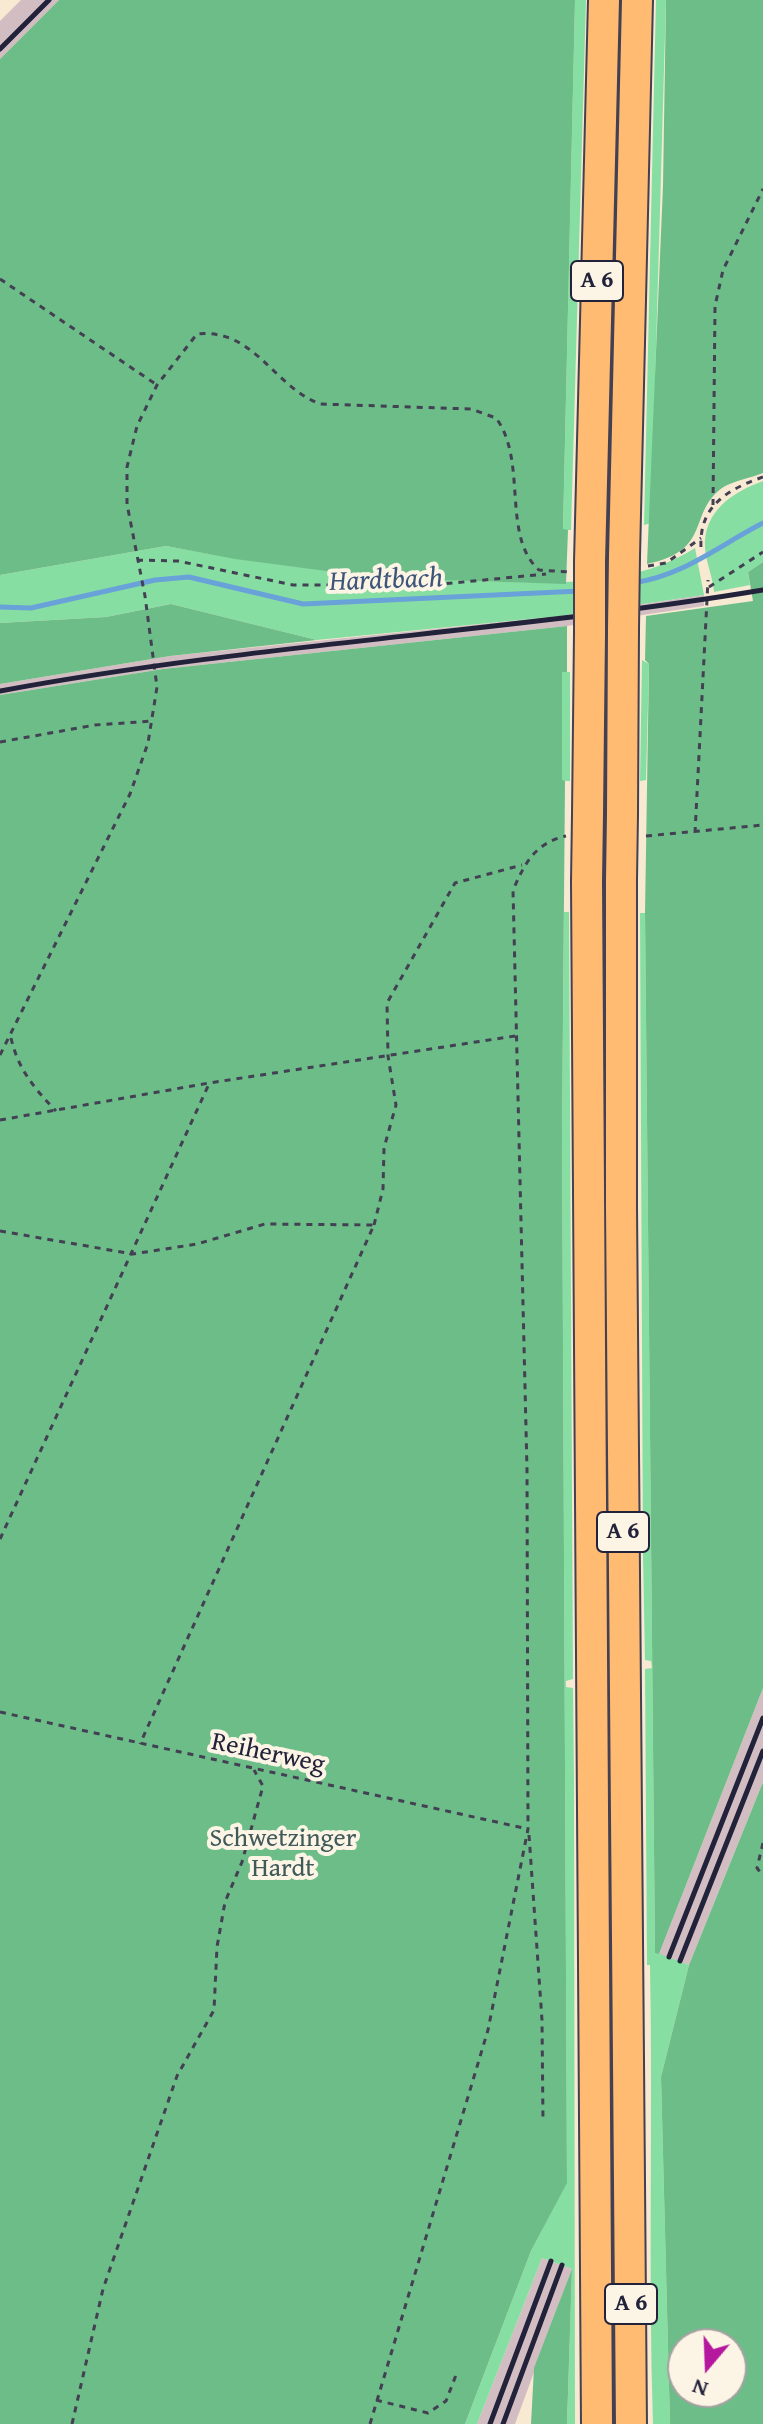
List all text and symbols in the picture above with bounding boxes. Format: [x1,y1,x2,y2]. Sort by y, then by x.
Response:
road number: A 6 [571,261,623,301]
water label: Hardtbach [329,562,443,600]
road number: A 6 [597,1512,649,1552]
street label: Reiherweg [208,1727,328,1781]
park label: Schwetzinger Hardt [210,1823,356,1884]
road number: A 6 [605,2284,657,2324]
north arrow [667,2328,747,2408]
text: N [688,2371,712,2406]

